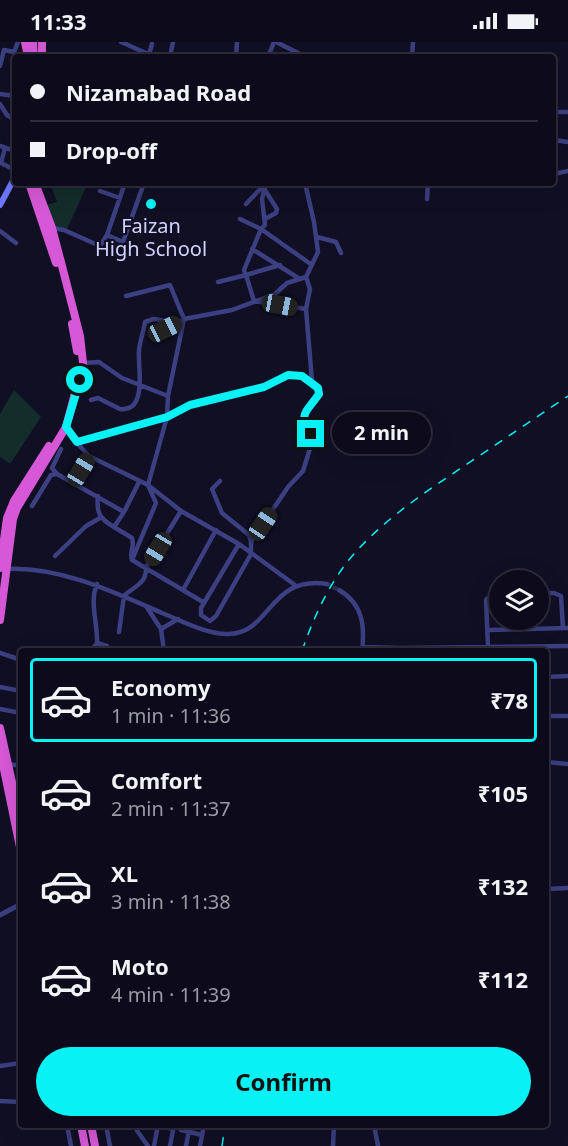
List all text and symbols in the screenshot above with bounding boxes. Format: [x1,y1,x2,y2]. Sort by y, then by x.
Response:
text: 11:33 [30,6,87,36]
text: Nizamabad Road [66,77,251,107]
text: Drop-off [66,135,157,165]
marker: Faizan High School [144,197,158,211]
place label: Faizan High School [95,212,207,262]
car [261,293,299,317]
car [145,313,185,345]
route start [66,366,93,393]
callout: 2 min [332,413,431,455]
text: 2 min [354,419,409,446]
route end [297,420,324,447]
car [64,450,98,490]
car [245,504,281,544]
car [141,529,175,569]
map controls [489,570,549,630]
button: layers [489,570,549,630]
text: Economy [111,672,210,702]
icon: car [39,673,93,727]
text: ₹78 [490,685,528,715]
text: 1 min · 11:36 [111,702,231,729]
text: Comfort [111,765,202,795]
icon: car [39,766,93,820]
text: ₹105 [478,778,528,808]
text: 2 min · 11:37 [111,795,231,822]
text: XL [111,858,138,888]
icon: car [39,859,93,913]
text: ₹132 [478,871,528,901]
text: 3 min · 11:38 [111,888,231,915]
text: Moto [111,951,169,981]
icon: car [39,952,93,1006]
text: ₹112 [478,964,528,994]
text: 4 min · 11:39 [111,981,231,1008]
button: Confirm [36,1047,531,1116]

